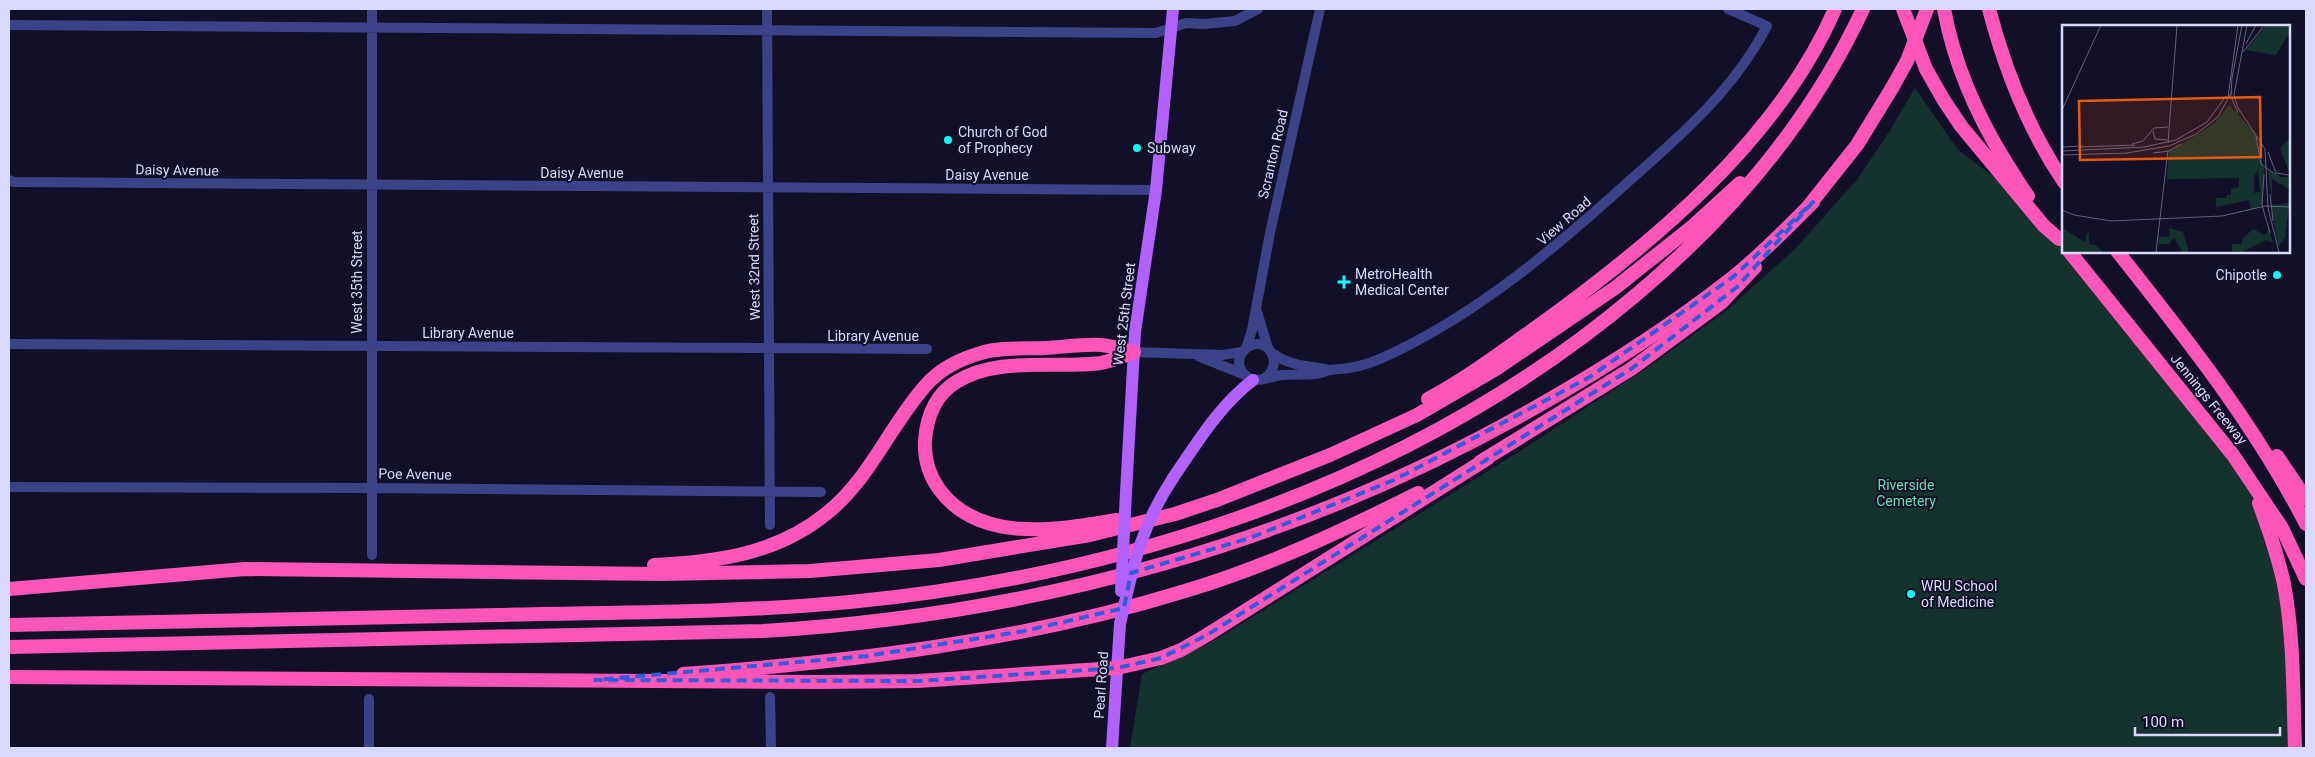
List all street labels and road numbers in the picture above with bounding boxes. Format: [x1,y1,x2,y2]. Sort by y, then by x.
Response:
street label: Scranton Road [1255,108,1291,200]
street label: Daisy Avenue [135,161,219,179]
street label: Daisy Avenue [540,165,624,181]
street label: Daisy Avenue [945,167,1029,183]
street label: View Road [1534,193,1594,249]
street label: West 32nd Street [745,213,763,320]
street label: West 35th Street [349,230,365,334]
street label: West 25th Street [1110,261,1138,366]
street label: Library Avenue [422,325,514,341]
street label: Library Avenue [827,328,919,344]
street label: Jennings Freeway [2168,350,2251,448]
street label: Poe Avenue [378,465,452,483]
street label: Pearl Road [1091,651,1111,719]

